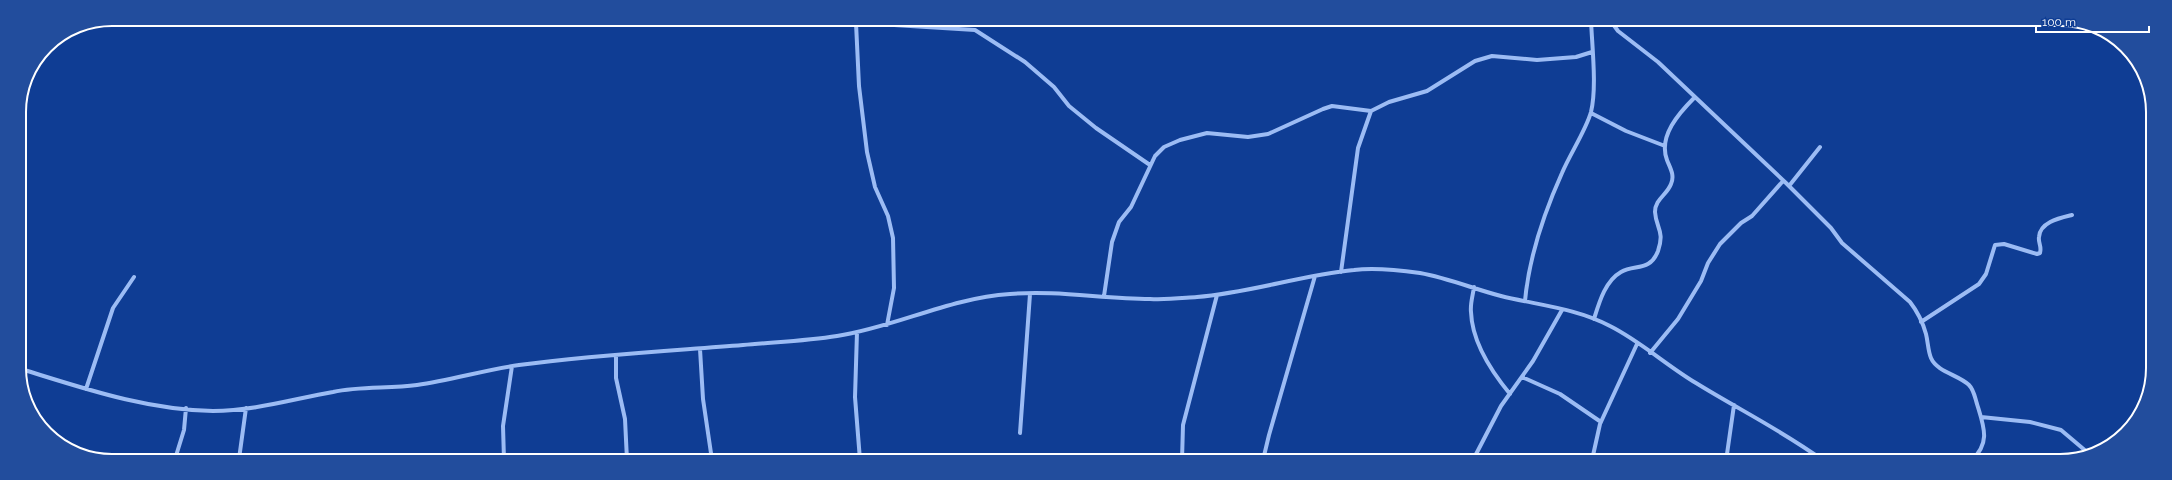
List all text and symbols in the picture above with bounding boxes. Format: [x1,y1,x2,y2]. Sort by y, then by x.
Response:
scale bar [2036,8,2149,34]
text: 100 m [2042,15,2076,29]

